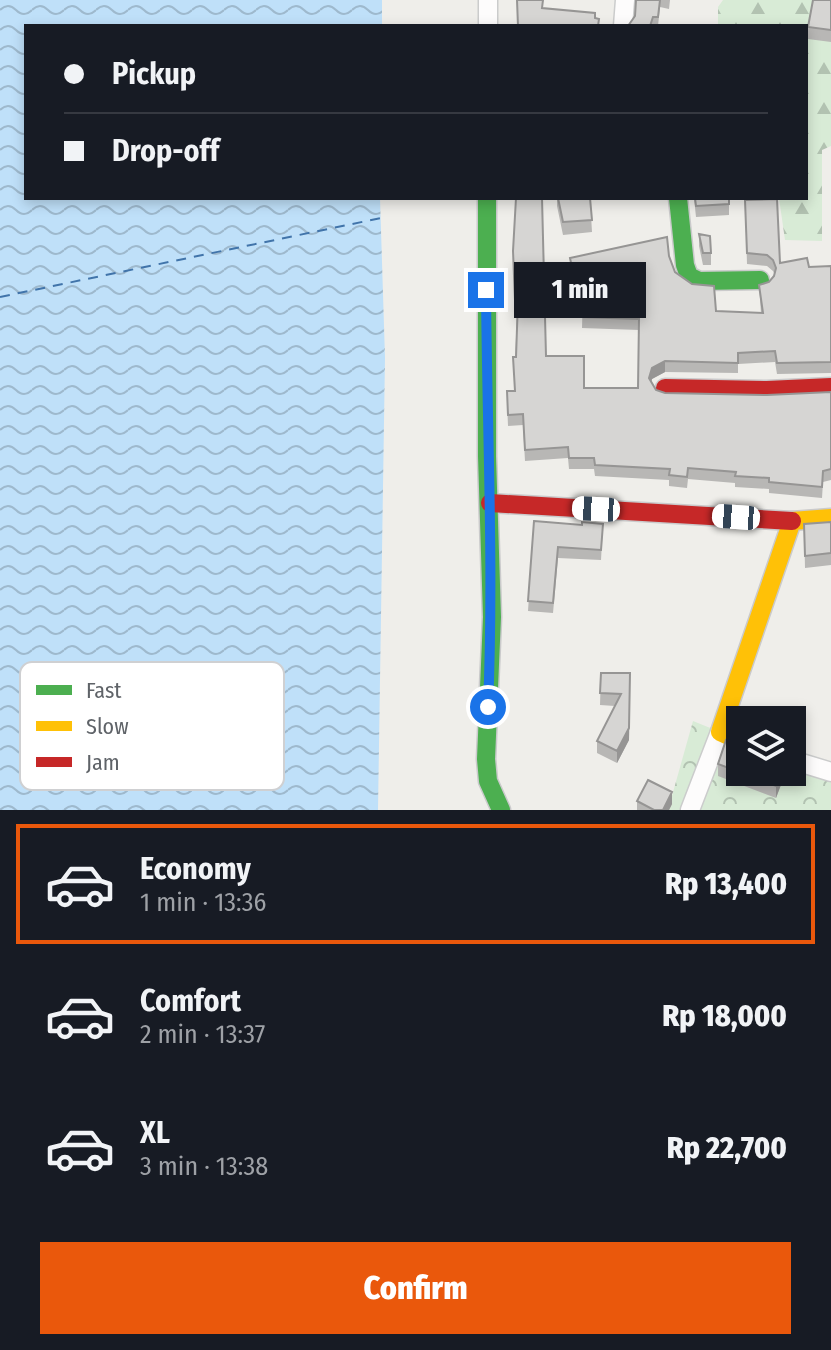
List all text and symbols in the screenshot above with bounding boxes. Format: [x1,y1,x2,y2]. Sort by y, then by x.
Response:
text: Pickup [112,56,196,92]
text: Drop-off [112,133,219,169]
callout: 1 min [514,262,646,318]
route end [468,272,504,308]
text: 1 min [552,274,608,305]
car [571,496,621,522]
car [711,503,761,531]
legend [20,662,284,790]
text: Fast [86,677,122,704]
route start [470,689,506,725]
map controls [726,706,806,786]
button: layers [726,706,806,786]
text: Slow [86,713,129,740]
text: Jam [86,749,120,776]
icon: car [44,848,116,920]
text: Economy [140,851,251,887]
text: Rp 13,400 [665,866,787,902]
text: 1 min · 13:36 [140,887,266,918]
icon: car [44,980,116,1052]
text: Comfort [140,983,241,1019]
text: Rp 18,000 [662,998,787,1034]
text: 2 min · 13:37 [140,1019,265,1050]
icon: car [44,1112,116,1184]
text: XL [140,1115,170,1151]
text: Rp 22,700 [667,1130,787,1166]
text: 3 min · 13:38 [140,1151,268,1182]
button: Confirm [40,1242,791,1334]

